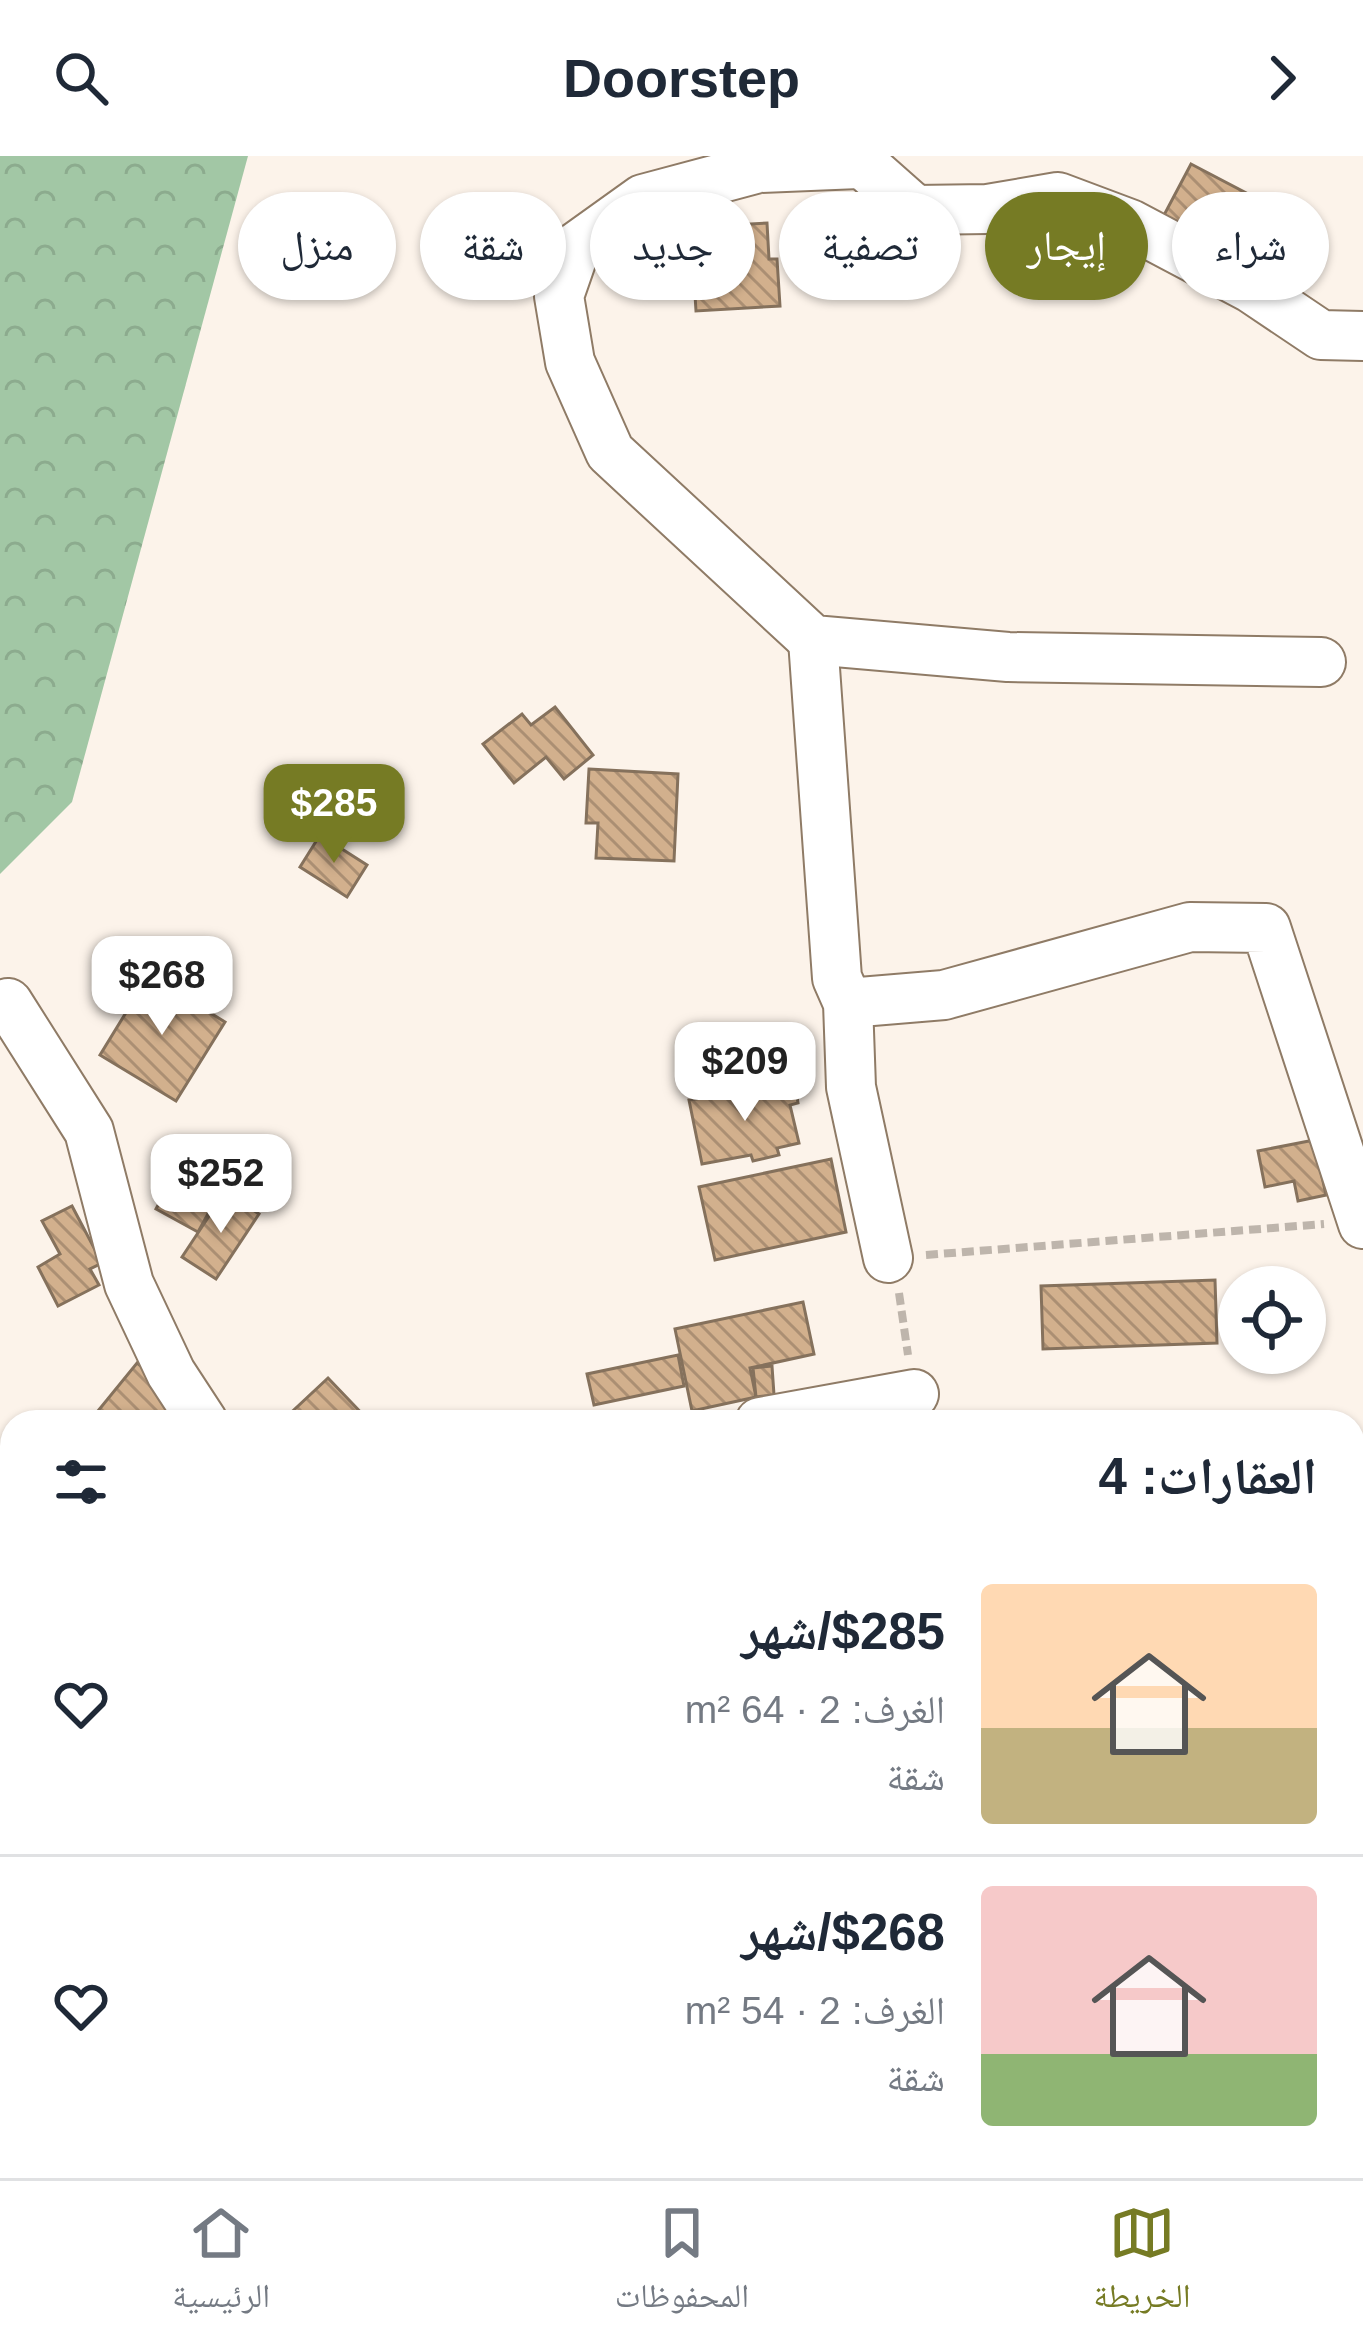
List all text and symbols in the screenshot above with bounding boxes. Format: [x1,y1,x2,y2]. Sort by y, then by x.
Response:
icon: search [48,45,114,111]
icon: forward [1249,45,1315,111]
text: Doorstep [563,48,800,108]
chip: منزل [238,192,396,300]
chip: شقة [420,192,566,300]
chip: جديد [590,192,755,300]
chip: تصفية [779,192,961,300]
chip: إيجار [985,192,1148,300]
chip: شراء [1172,192,1329,300]
pin: $285 [263,764,405,866]
text: $285 [291,781,377,824]
pin: $268 [91,936,233,1038]
text: $268 [119,953,205,996]
pin: $209 [674,1022,816,1124]
text: $209 [702,1039,788,1082]
pin: $252 [150,1134,292,1236]
text: $252 [178,1151,264,1194]
map controls [1218,1266,1326,1374]
button: locate [1218,1266,1326,1374]
text: العقارات: 4 [1099,1448,1317,1505]
icon: filters [48,1449,114,1515]
text: $285/شهر [741,1603,945,1660]
icon: home [1077,1632,1221,1776]
icon: heart [48,1671,114,1737]
text: الغرف: 2 · 64 m² [685,1688,945,1731]
text: شقة [887,1755,945,1798]
text: $268/شهر [741,1904,945,1961]
icon: home [1077,1934,1221,2078]
icon: heart [48,1973,114,2039]
text: الغرف: 2 · 54 m² [685,1989,945,2032]
text: شقة [887,2056,945,2099]
tab: الرئيسية [172,2200,270,2328]
tab: المحفوظات [615,2200,749,2328]
tab: الخريطة [1094,2200,1191,2328]

